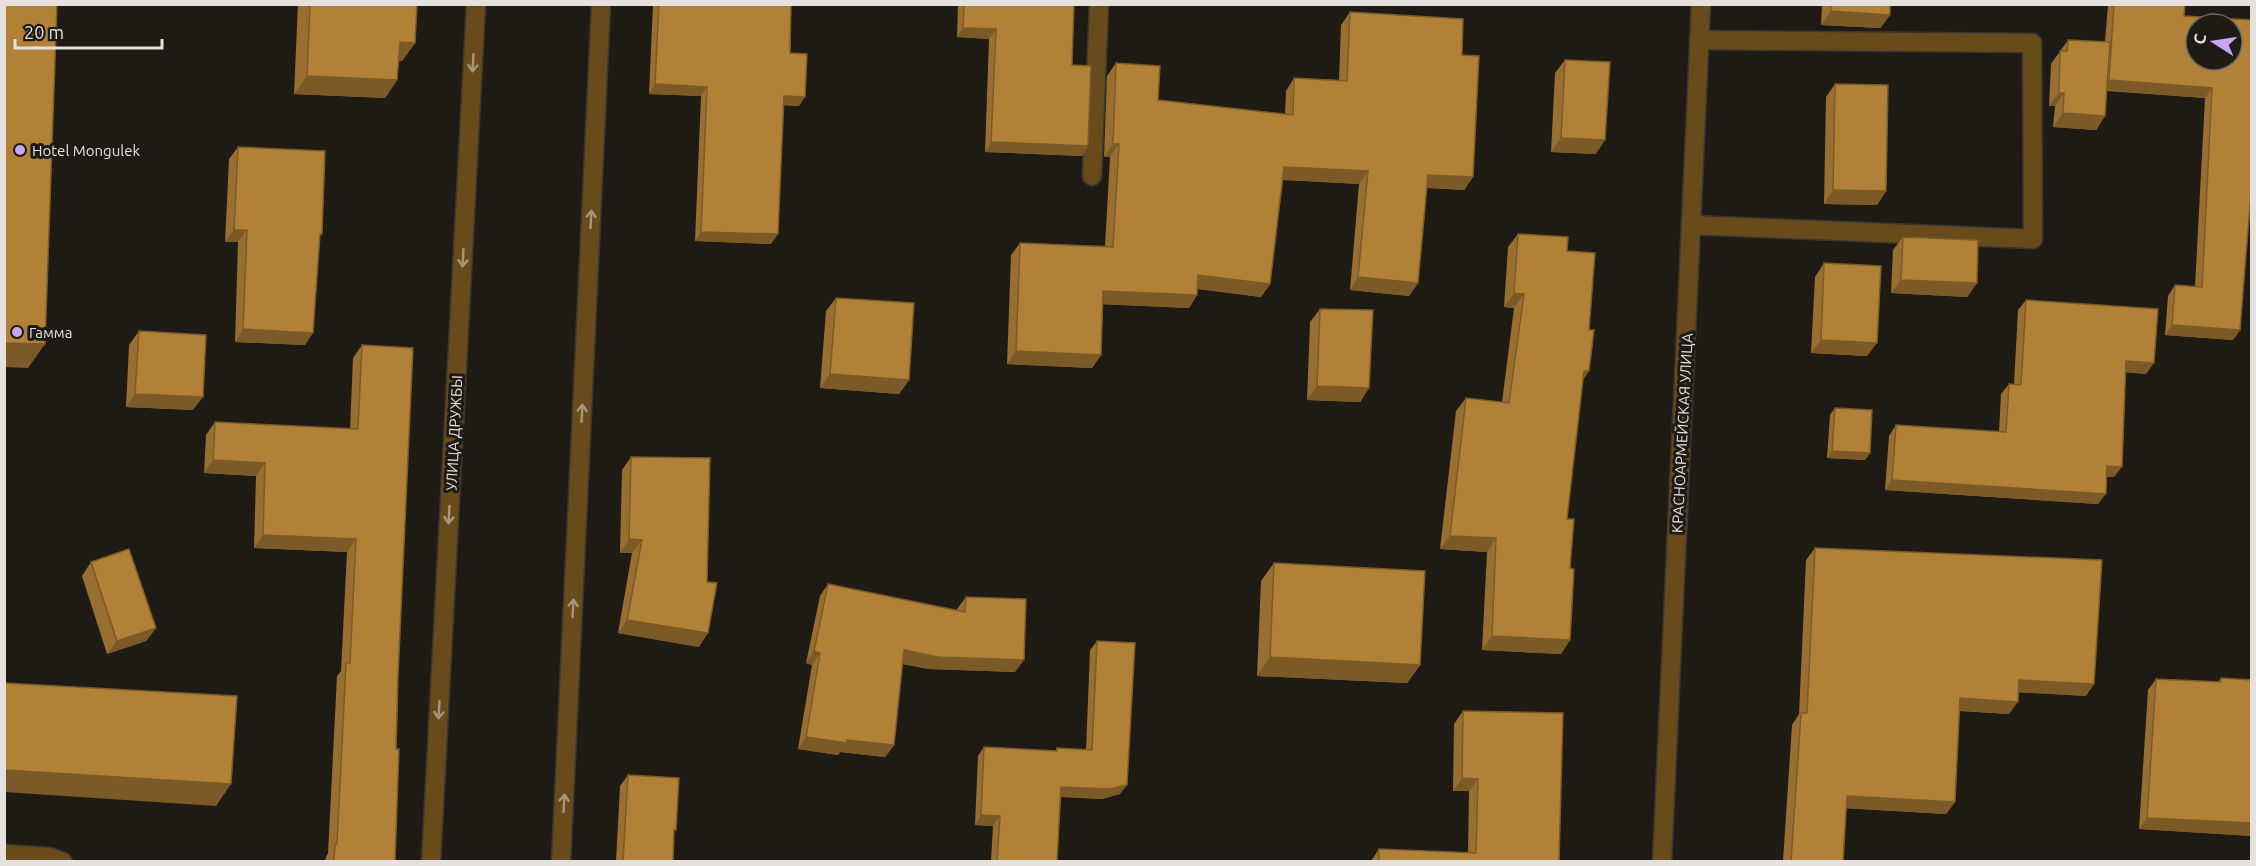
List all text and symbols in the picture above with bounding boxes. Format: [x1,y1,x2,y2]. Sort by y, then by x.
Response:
scale bar [15,12,162,50]
north arrow [2184,12,2244,72]
text: 20 m [24,22,64,42]
text: С [2189,32,2209,46]
one-way arrow [468,52,479,72]
place label: Hotel Mongulek [32,142,141,159]
marker: Hotel Mongulek [13,143,27,157]
one-way arrow [586,209,597,229]
one-way arrow [457,247,468,267]
place label: Гамма [29,324,72,341]
marker: Гамма [10,325,24,339]
street label: КРАСНОАРМЕЙСКАЯ УЛИЦА [1668,332,1696,533]
street label: УЛИЦА ДРУЖБЫ [442,375,466,491]
one-way arrow [576,404,587,424]
one-way arrow [444,505,455,525]
one-way arrow [567,599,578,619]
one-way arrow [434,700,445,720]
one-way arrow [558,794,569,814]

